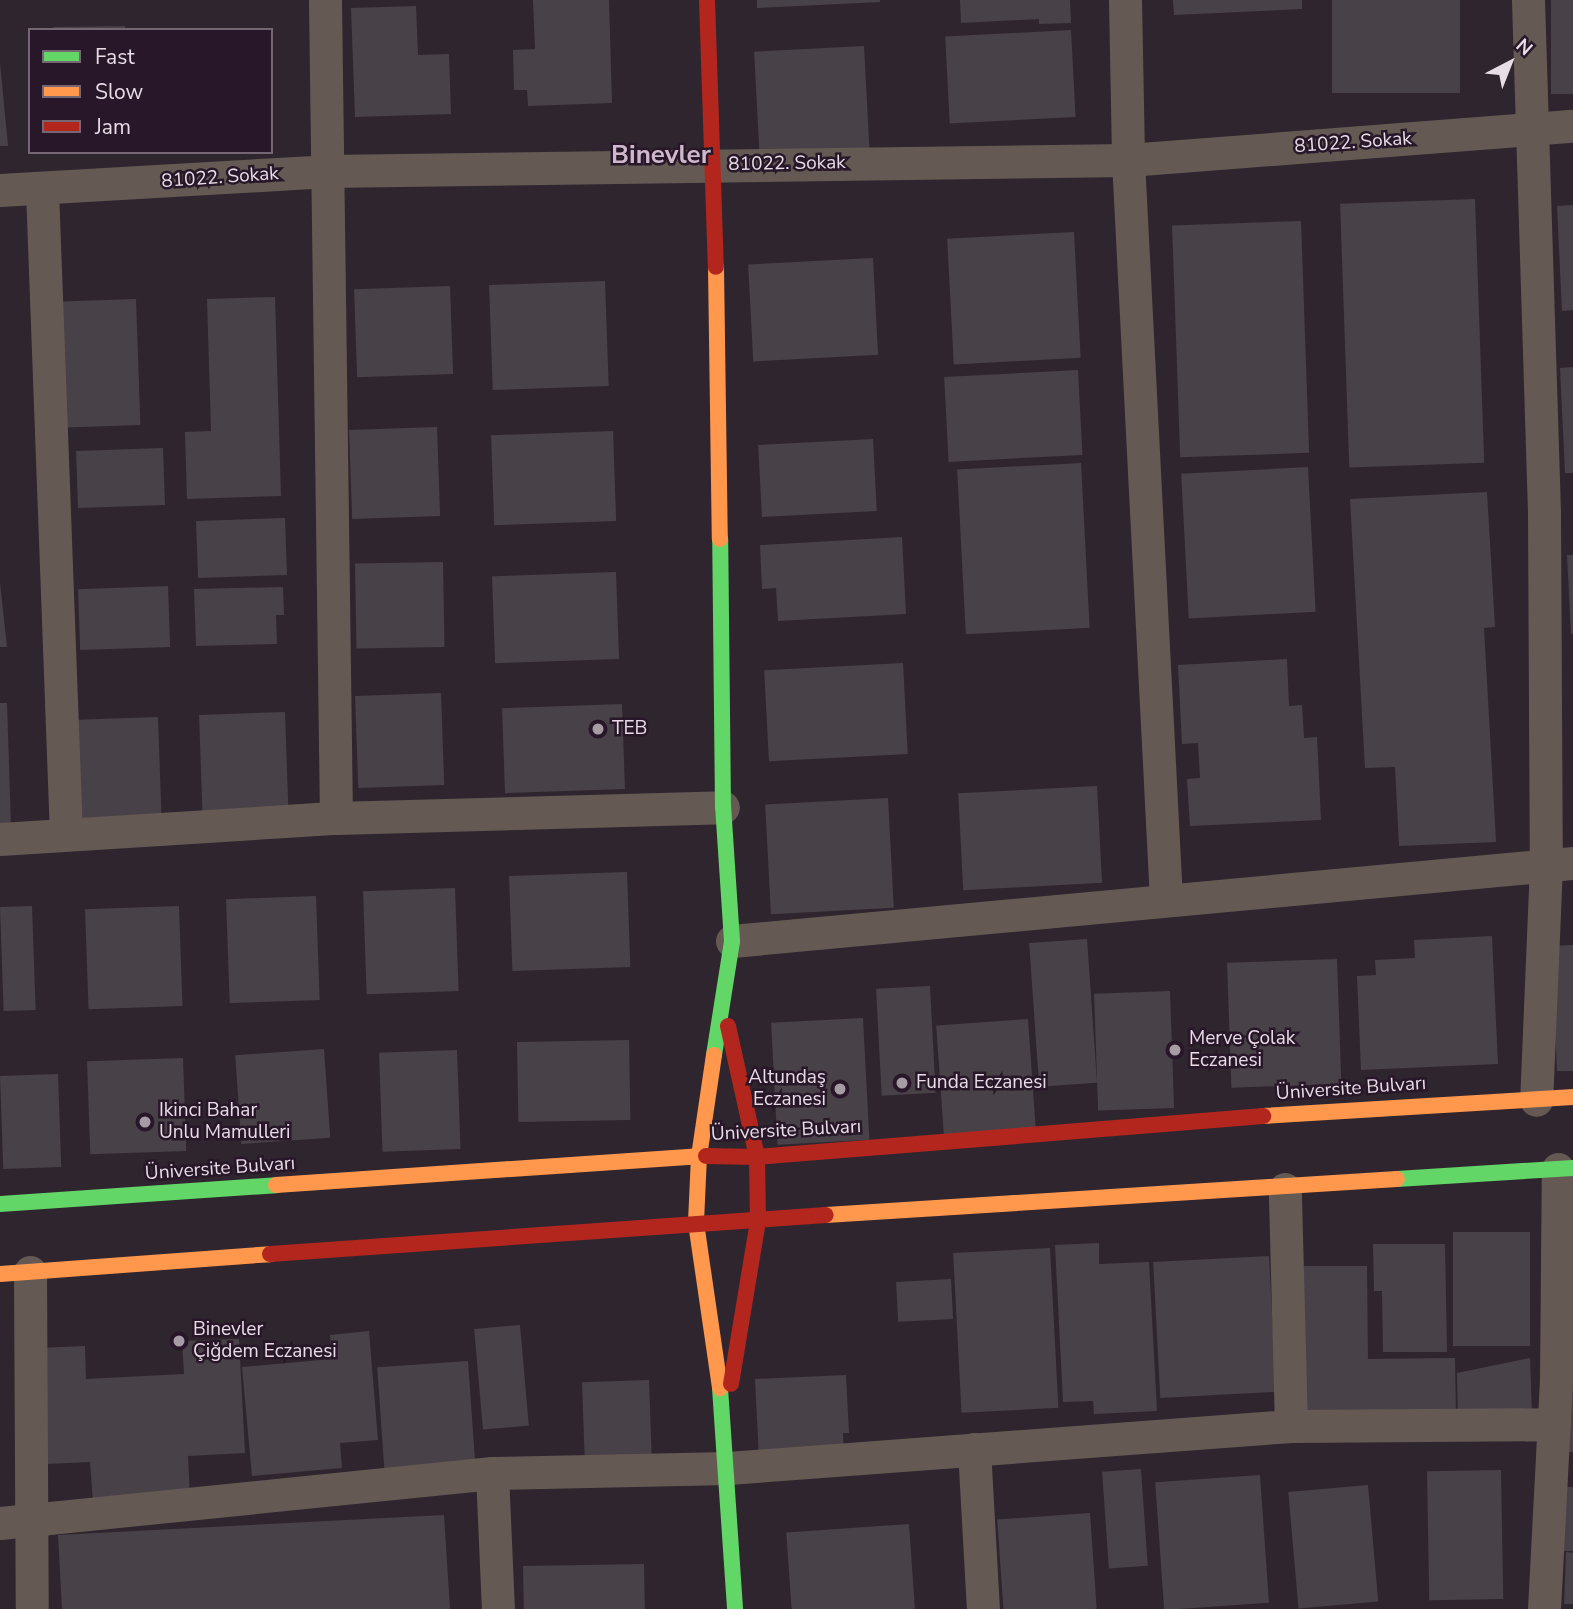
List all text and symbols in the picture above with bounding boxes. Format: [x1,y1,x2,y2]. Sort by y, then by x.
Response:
legend [28,28,273,154]
north arrow [1475,28,1545,98]
text: N [1510,33,1538,62]
text: Fast [95,43,135,71]
text: Slow [95,78,143,106]
text: Jam [95,113,131,141]
street label: 81022. Sokak [1294,128,1412,158]
district label: Binevler [611,139,711,171]
street label: 81022. Sokak [728,152,846,176]
street label: 81022. Sokak [161,163,279,193]
place label: TEB [612,718,647,740]
marker: TEB [590,721,606,737]
place label: Merve Çolak Eczanesi [1189,1028,1295,1072]
marker: Merve Çolak Eczanesi [1167,1042,1183,1058]
place label: Altundaş Eczanesi [748,1067,826,1111]
place label: Funda Eczanesi [916,1072,1047,1094]
street label: Üniversite Bulvarı [1275,1072,1427,1106]
marker: Funda Eczanesi [894,1075,910,1091]
marker: Altundaş Eczanesi [832,1081,848,1097]
place label: Ikinci Bahar Unlu Mamulleri [159,1100,290,1144]
marker: Ikinci Bahar Unlu Mamulleri [137,1114,153,1130]
street label: Üniversite Bulvarı [710,1116,862,1146]
street label: Üniversite Bulvarı [144,1152,296,1186]
place label: Binevler Çiğdem Eczanesi [193,1319,337,1363]
marker: Binevler Çiğdem Eczanesi [171,1333,187,1349]

